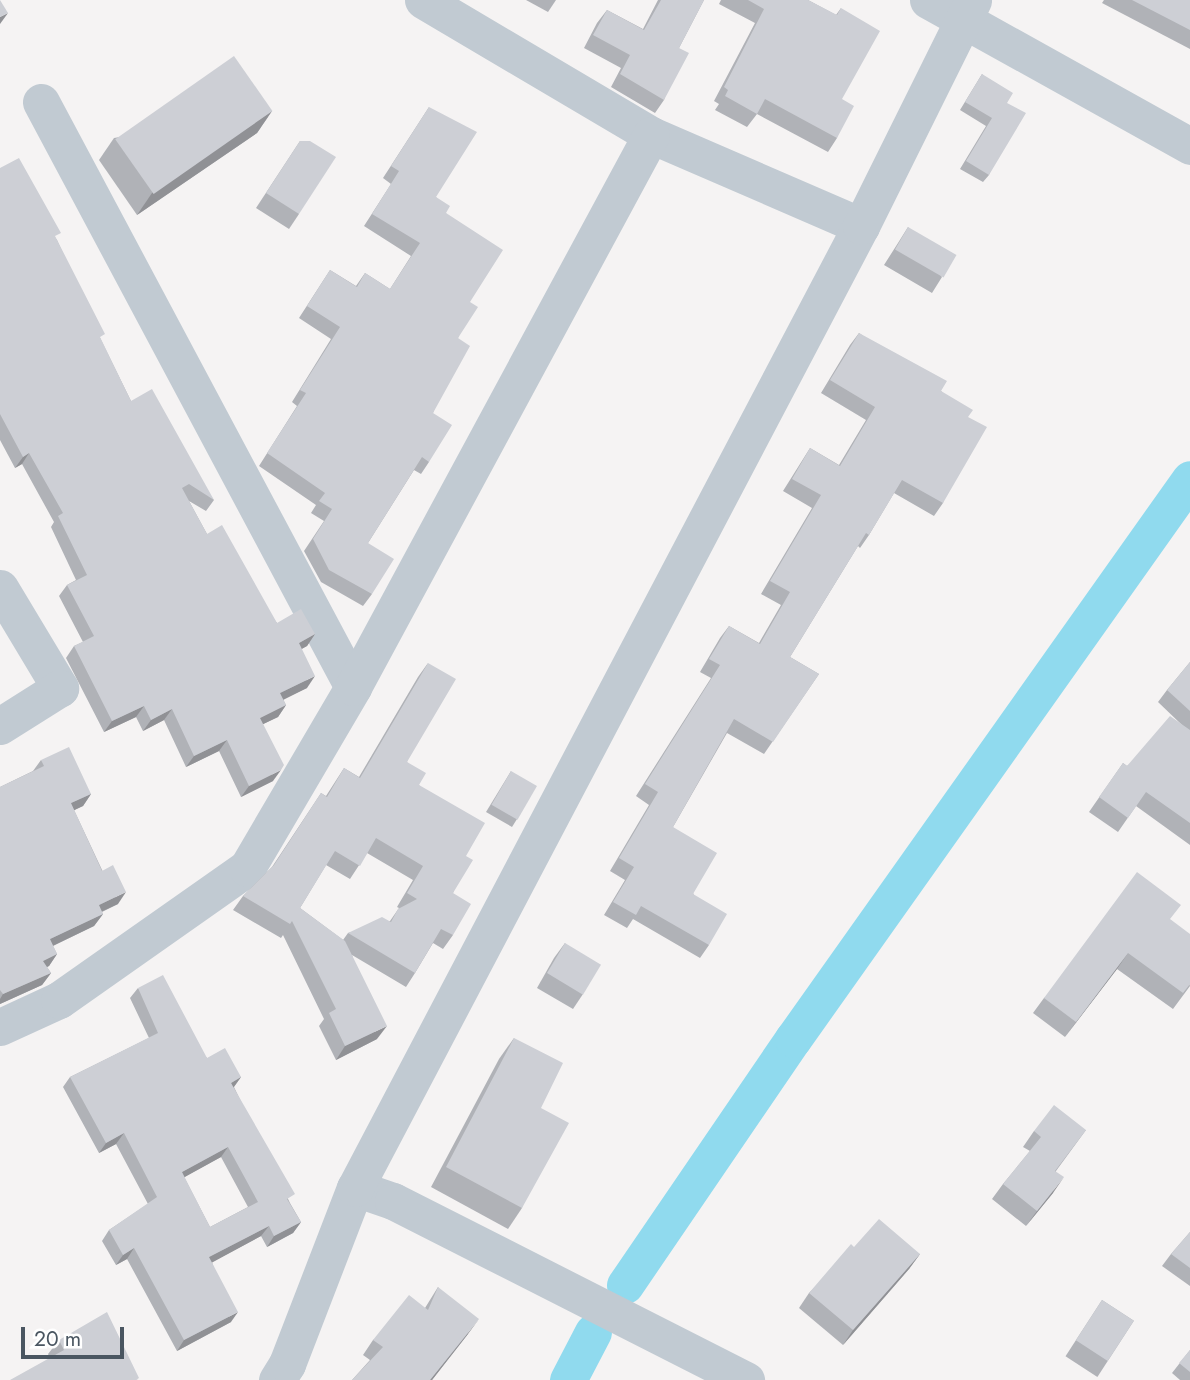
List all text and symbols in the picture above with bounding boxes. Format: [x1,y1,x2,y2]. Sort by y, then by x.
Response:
scale bar [24,1314,128,1358]
text: 20 m [34,1324,81,1354]

